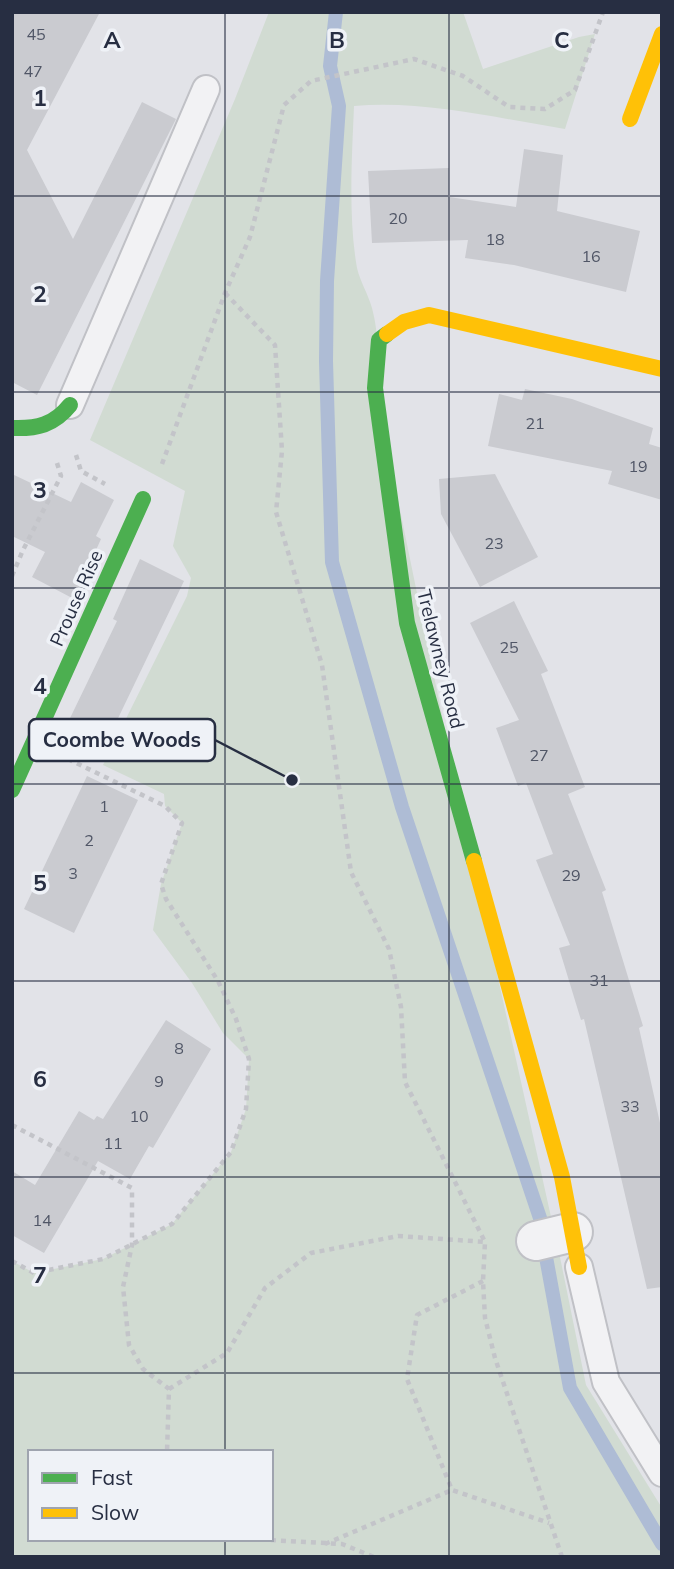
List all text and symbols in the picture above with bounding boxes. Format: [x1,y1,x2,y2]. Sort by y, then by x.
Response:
house number: 45 [26,24,46,44]
text: A [103,25,121,54]
text: B [329,25,345,54]
text: C [554,25,570,54]
house number: 47 [23,61,43,81]
text: 1 [33,83,47,112]
house number: 20 [388,208,408,228]
house number: 18 [485,229,505,249]
house number: 16 [581,246,601,266]
text: 2 [33,279,47,308]
house number: 21 [525,413,545,433]
house number: 19 [628,456,648,476]
text: 3 [33,475,47,504]
house number: 23 [484,533,504,553]
street label: Prouse Rise [44,546,108,650]
street label: Trelawney Road [412,587,470,731]
house number: 25 [499,637,519,657]
text: 4 [33,671,47,700]
callout: Coombe Woods [29,719,215,761]
text: Coombe Woods [43,726,201,752]
house number: 27 [529,745,549,765]
house number: 1 [99,796,109,816]
house number: 2 [84,830,94,850]
house number: 3 [68,863,78,883]
house number: 29 [561,865,581,885]
text: 5 [33,868,47,897]
house number: 31 [589,970,609,990]
house number: 8 [174,1038,184,1058]
text: 6 [33,1064,47,1093]
house number: 9 [154,1071,164,1091]
house number: 33 [620,1096,640,1116]
house number: 10 [129,1106,149,1126]
house number: 11 [103,1133,123,1153]
house number: 14 [32,1210,52,1230]
text: 7 [33,1260,47,1289]
legend [28,1450,273,1541]
text: Fast [91,1464,133,1490]
text: Slow [91,1499,139,1525]

